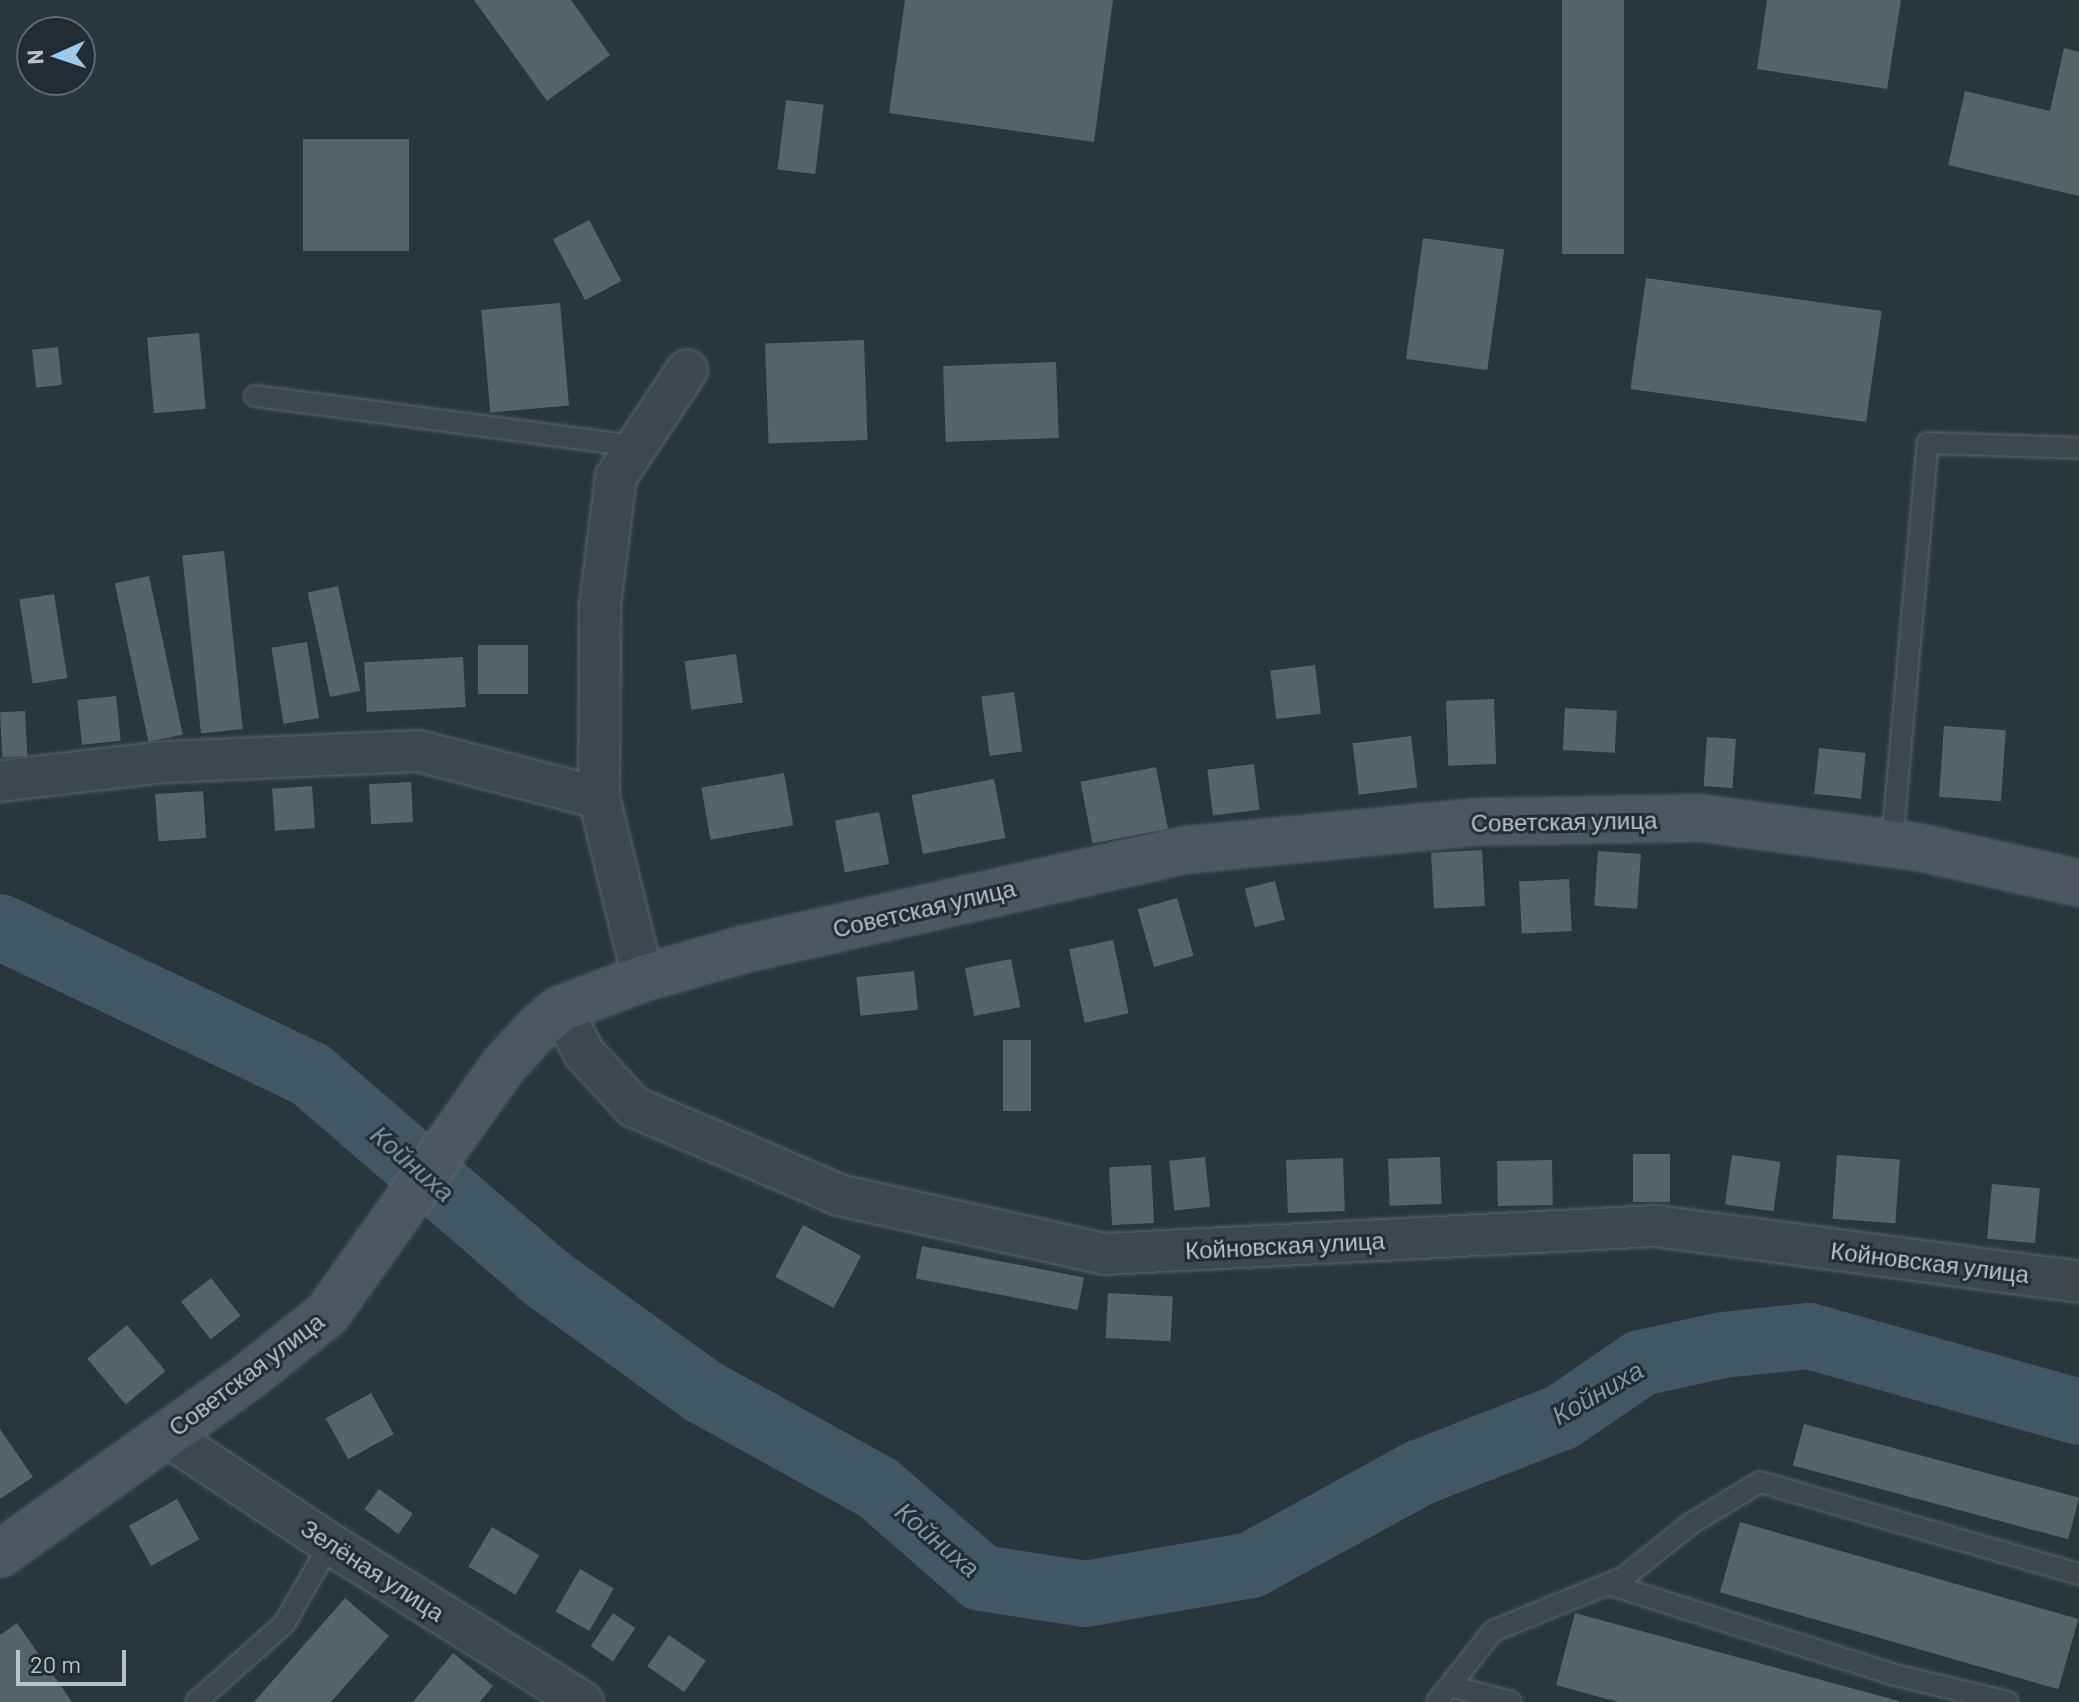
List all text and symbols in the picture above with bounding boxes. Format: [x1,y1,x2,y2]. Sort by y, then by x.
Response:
north arrow [16,16,96,96]
text: N [21,49,47,65]
street label: Советская улица [1470,805,1658,837]
street label: Советская улица [830,873,1018,943]
water label: Койниха [365,1118,461,1208]
street label: Койновская улица [1184,1225,1386,1265]
street label: Койновская улица [1829,1236,2031,1288]
street label: Советская улица [163,1306,329,1442]
water label: Койниха [1546,1353,1648,1431]
water label: Койниха [890,1495,986,1583]
street label: Зелёная улица [296,1513,450,1627]
scale bar [20,1634,130,1684]
text: 20 m [30,1649,81,1678]

